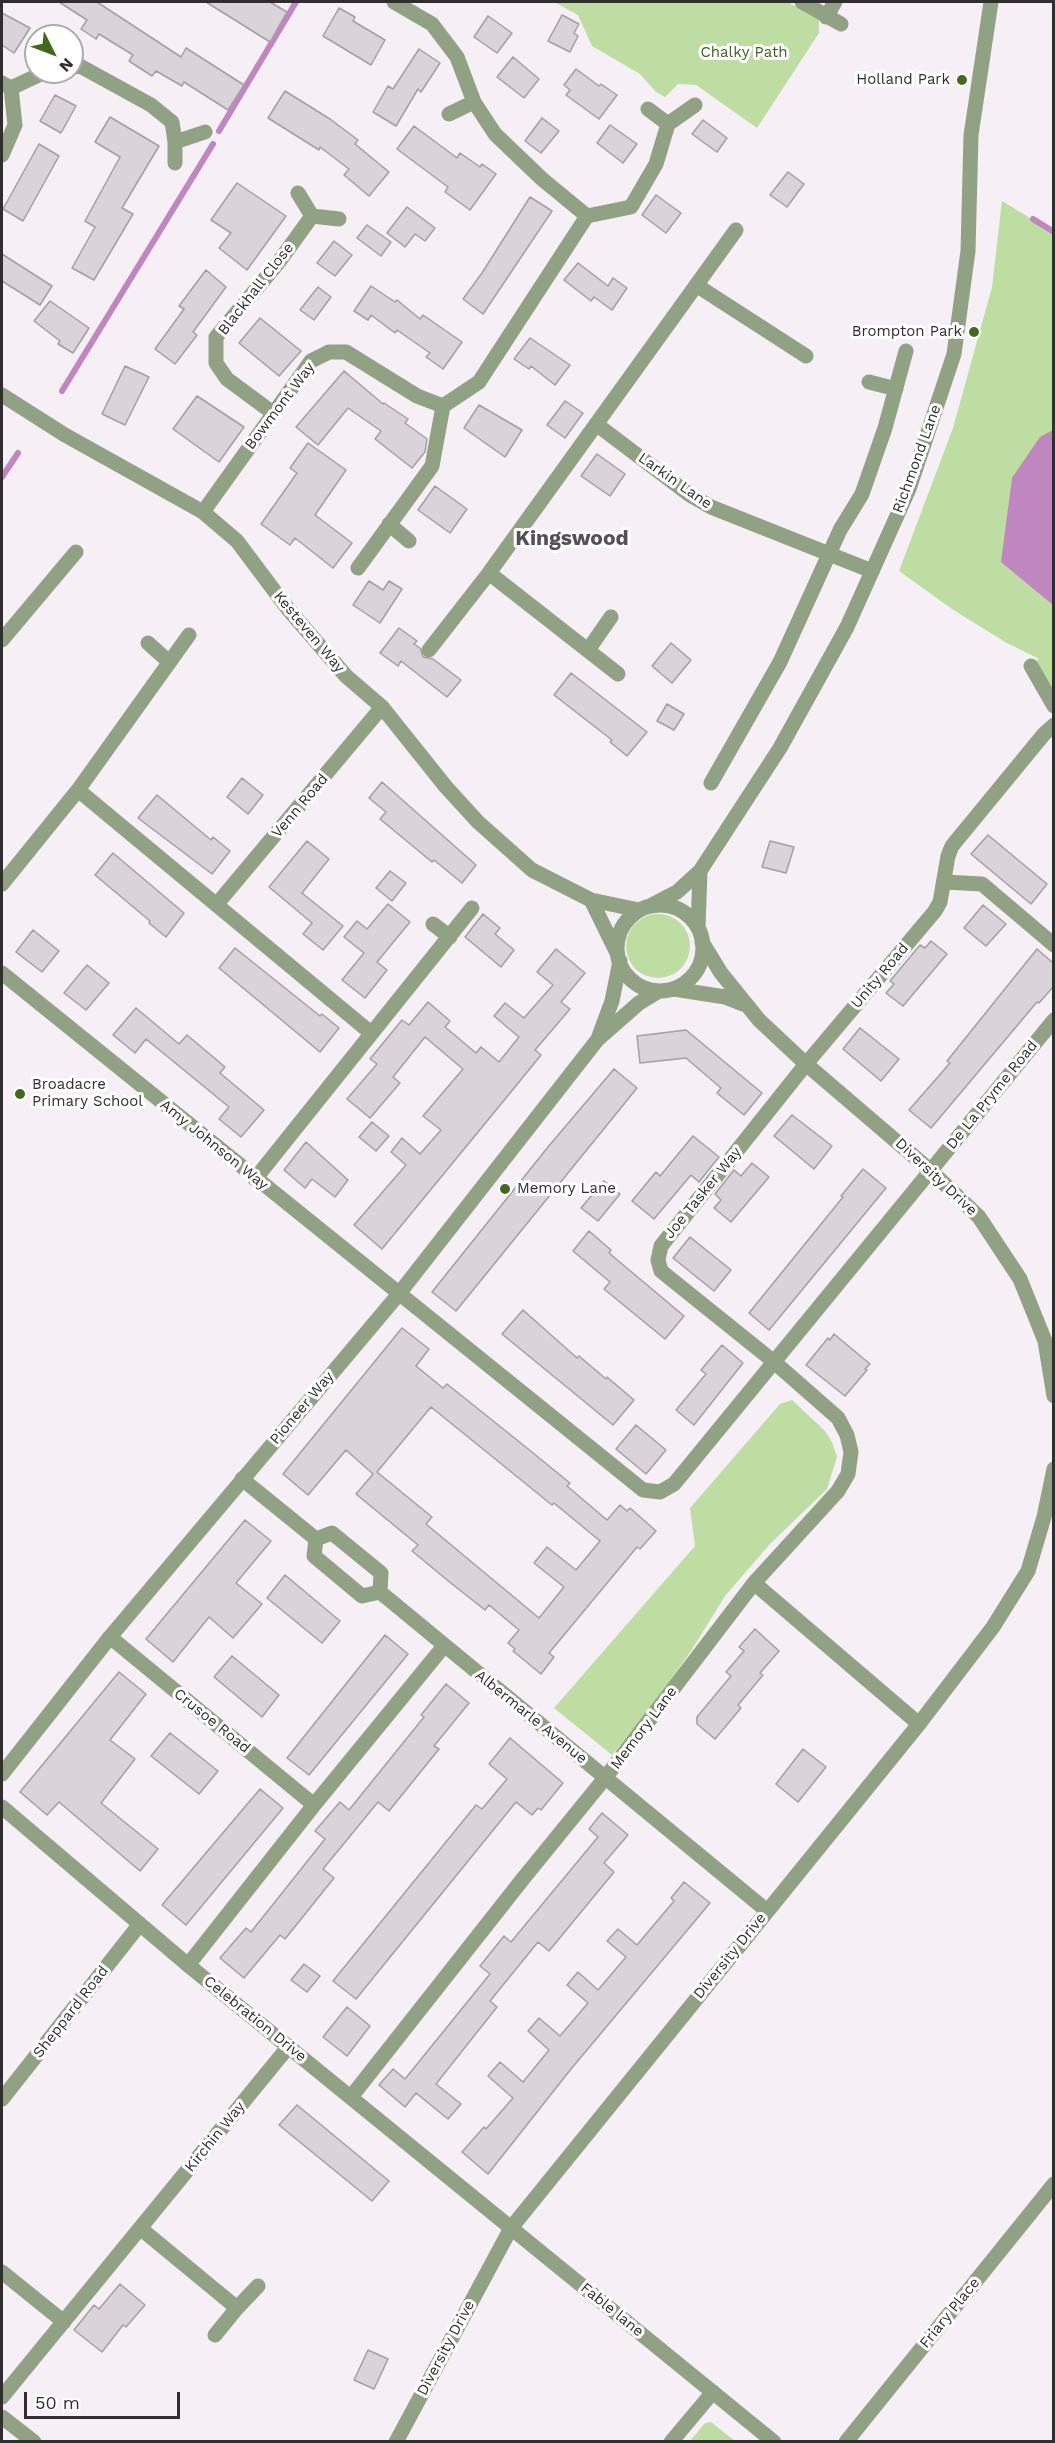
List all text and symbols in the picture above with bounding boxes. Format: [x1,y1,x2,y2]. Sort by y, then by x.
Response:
north arrow [24,24,84,84]
park label: Chalky Path [701,44,787,62]
text: N [55,54,77,76]
place label: Holland Park [856,71,950,89]
marker: Holland Park [955,73,969,87]
street label: Blackhall Close [214,239,298,339]
place label: Brompton Park [852,323,962,341]
marker: Brompton Park [967,325,981,339]
street label: Bowmont Way [241,359,319,453]
street label: Richmond Lane [889,402,945,516]
street label: Larkin Lane [635,449,715,513]
district label: Kingswood [515,526,629,552]
street label: Kesteven Way [270,588,348,676]
street label: Venn Road [268,770,332,842]
street label: Unity Road [848,940,912,1012]
street label: De La Pryme Road [943,1037,1041,1153]
place label: Broadacre Primary School [32,1076,143,1111]
marker: Broadacre Primary School [13,1087,27,1101]
street label: Amy Johnson Way [156,1096,272,1194]
street label: Diversity Drive [891,1135,981,1219]
street label: Joe Tasker Way [661,1143,745,1243]
place label: Memory Lane [517,1180,616,1198]
marker: Memory Lane [498,1182,512,1196]
street label: Pioneer Way [266,1368,338,1448]
street label: Albermarle Avenue [471,1666,591,1768]
street label: Memory Lane [607,1683,681,1773]
street label: Crusoe Road [170,1685,254,1757]
street label: Diversity Drive [690,1909,770,2003]
street label: Sheppard Road [29,1962,113,2062]
street label: Celebration Drive [200,1972,310,2066]
street label: Kirchin Way [181,2098,249,2176]
street label: Friary Place [916,2274,984,2352]
street label: Fable lane [577,2279,647,2341]
street label: Diversity Drive [413,2297,479,2399]
scale bar [27,2380,183,2418]
text: 50 m [35,2392,80,2413]

